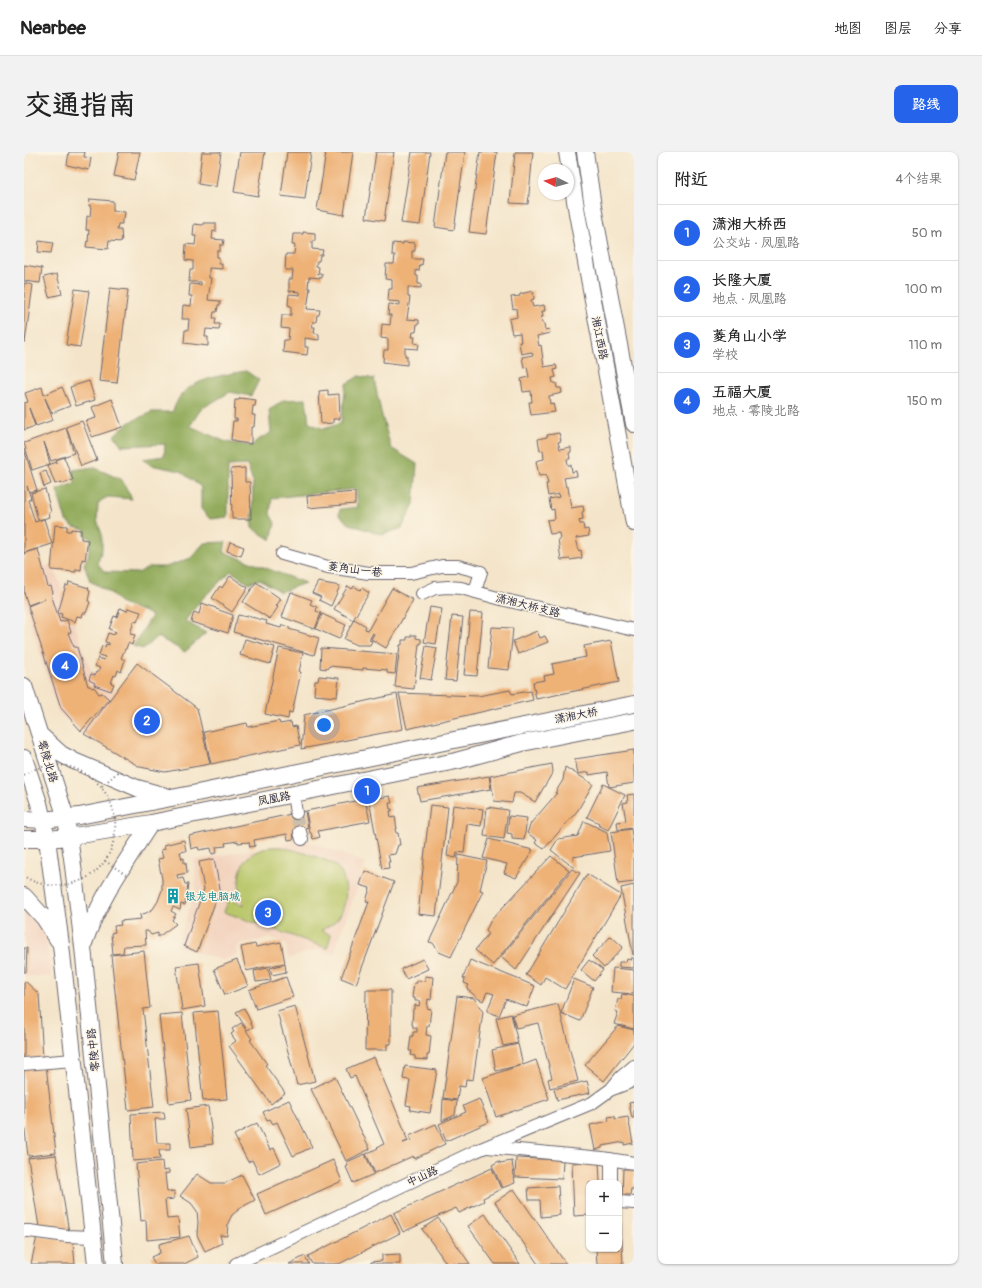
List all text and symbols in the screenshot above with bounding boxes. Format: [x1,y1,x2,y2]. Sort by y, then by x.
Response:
text: Nearbee [20,16,86,40]
text: 地图 [834,20,862,37]
text: 图层 [884,20,912,37]
text: 分享 [934,20,962,37]
button: 路线 [894,85,958,123]
text: 交通指南 [24,88,136,123]
north arrow [538,164,574,200]
text: 附近 [674,169,708,190]
text: 4个结果 [895,171,942,187]
text: 潇湘大桥西 [712,215,787,234]
text: 1 [684,225,690,241]
text: 50 m [912,225,942,241]
text: 公交站 · 凤凰路 [712,235,800,251]
text: 长隆大厦 [712,271,772,290]
text: 2 [683,281,691,297]
text: 100 m [905,281,942,297]
text: 地点 · 凤凰路 [712,291,787,307]
street label: 湘江西路 [589,315,610,361]
text: 菱角山小学 [712,327,787,346]
text: 3 [683,337,691,353]
text: 110 m [909,337,942,353]
text: 学校 [712,347,738,363]
text: 五福大厦 [712,383,772,402]
text: 4 [683,393,691,409]
text: 150 m [907,393,942,409]
text: 地点 · 零陵北路 [712,403,800,419]
street label: 菱角山一巷 [327,560,383,579]
street label: 潇湘大桥支路 [494,591,561,620]
pin: 4 [52,651,78,681]
street label: 潇湘大桥 [553,705,599,726]
pin: 2 [134,706,160,736]
your location [314,715,334,735]
street label: 零陵北路 [35,738,60,784]
pin: 1 [354,776,380,806]
street label: 凤凰路 [257,789,292,808]
building icon: 银龙电脑城 [164,887,182,905]
place label: 银龙电脑城 [185,890,240,903]
pin: 3 [255,898,281,928]
street label: 零陵中路 [85,1027,102,1073]
street label: 中山路 [405,1164,440,1189]
map controls [586,1180,622,1252]
button: + [586,1180,622,1216]
button: − [586,1216,622,1252]

